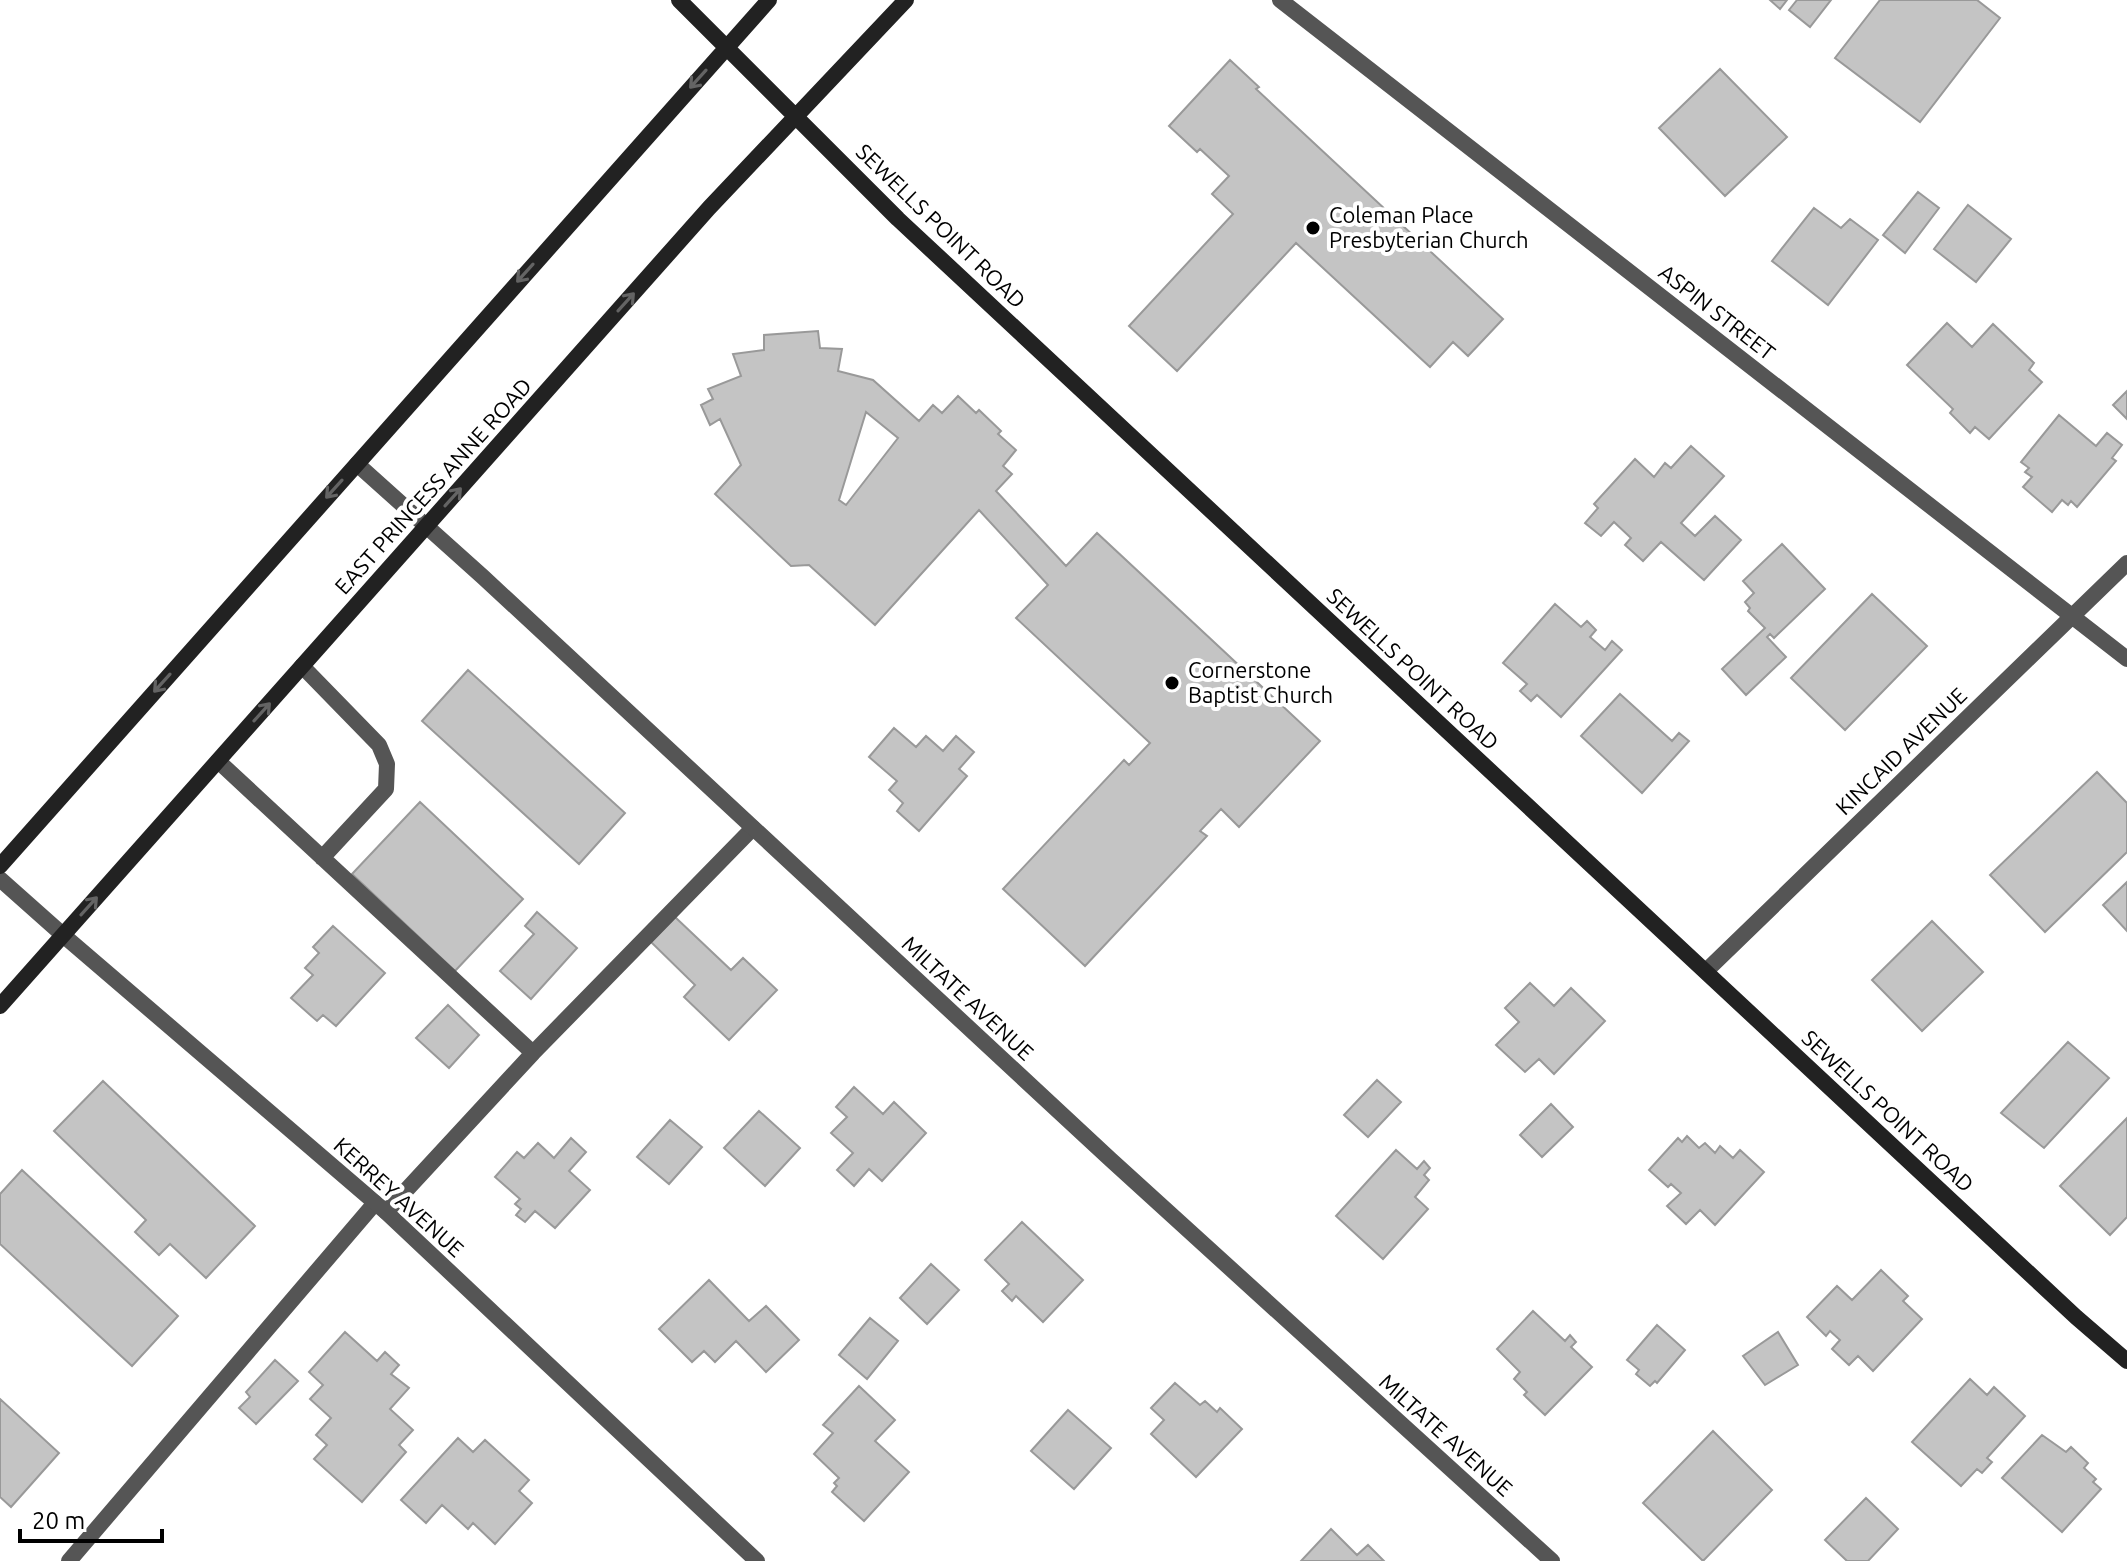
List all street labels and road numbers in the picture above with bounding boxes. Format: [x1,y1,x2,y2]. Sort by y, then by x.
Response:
street label: SEWELLS POINT ROAD [852,138,1031,313]
street label: ASPIN STREET [1654,259,1780,365]
street label: EAST PRINCESS ANNE ROAD [329,373,536,599]
street label: SEWELLS POINT ROAD [1323,583,1504,755]
street label: KINCAID AVENUE [1830,682,1971,819]
street label: MILTATE AVENUE [898,931,1039,1065]
street label: SEWELLS POINT ROAD [1798,1025,1979,1197]
street label: KERREY AVENUE [329,1132,469,1261]
street label: MILTATE AVENUE [1375,1368,1518,1501]

